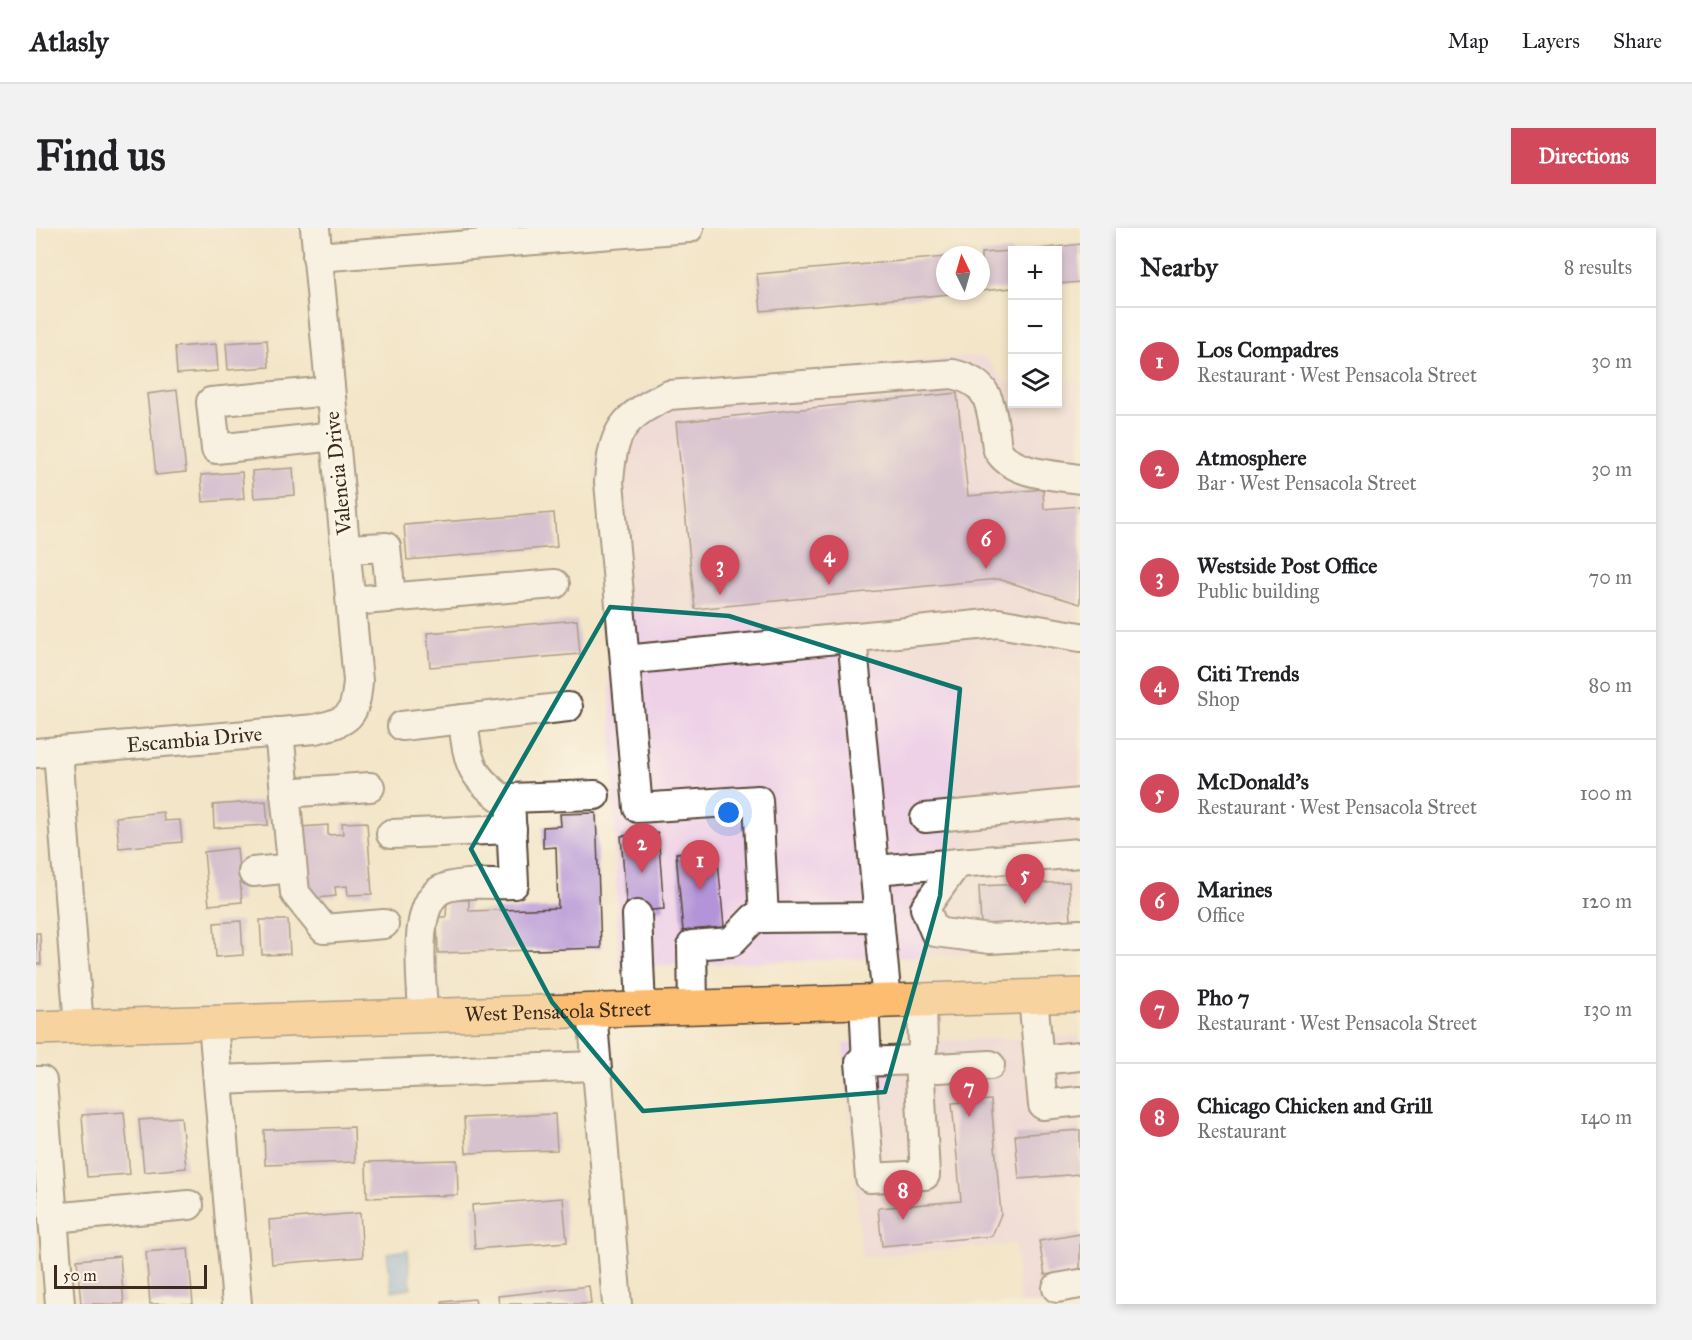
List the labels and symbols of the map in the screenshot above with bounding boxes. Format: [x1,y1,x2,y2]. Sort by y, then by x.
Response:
north arrow [936,246,990,300]
street label: Valencia Drive [319,410,358,537]
pin: 6 [966,520,1006,569]
pin: 4 [810,536,848,585]
pin: 3 [700,546,740,595]
street label: Escambia Drive [126,721,263,758]
your location [714,798,743,827]
pin: 2 [622,824,662,873]
pin: 1 [680,840,720,890]
pin: 5 [1006,854,1044,904]
street label: West Pensacola Street [464,996,652,1027]
pin: 7 [950,1068,988,1117]
pin: 8 [884,1170,922,1220]
scale bar [54,1262,207,1290]

